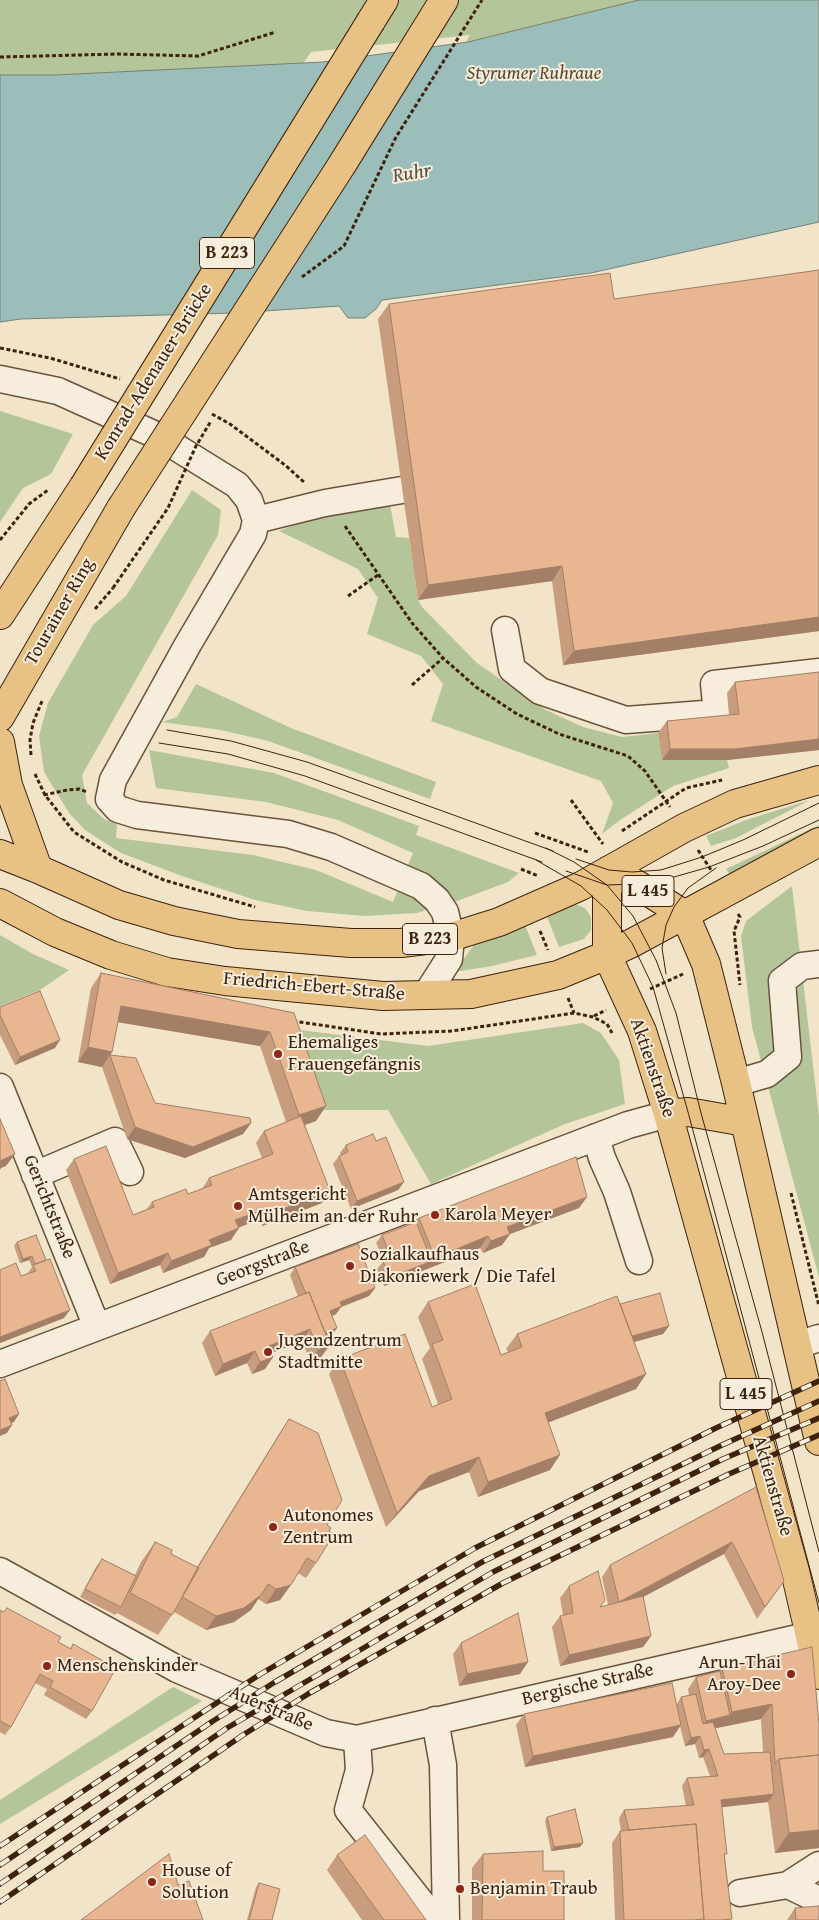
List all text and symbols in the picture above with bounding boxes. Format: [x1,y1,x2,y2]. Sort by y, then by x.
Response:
park label: Styrumer Ruhraue [467,63,601,85]
water label: Ruhr [391,159,433,189]
road number: B 223 [200,238,254,268]
street label: Konrad-Adenauer-Brücke [90,280,218,464]
street label: Tourainer Ring [20,554,100,670]
road number: L 445 [622,876,674,906]
road number: B 223 [402,924,458,954]
street label: Friedrich-Ebert-Straße [222,968,406,1006]
street label: Aktienstraße [624,1015,680,1121]
place label: Ehemaliges Frauengefängnis [288,1032,421,1076]
marker: Ehemaliges Frauengefängnis [272,1048,284,1060]
street label: Gerichtstraße [18,1152,80,1262]
place label: Amtsgericht Mülheim an der Ruhr [248,1184,418,1228]
marker: Amtsgericht Mülheim an der Ruhr [232,1200,244,1212]
place label: Karola Meyer [445,1204,551,1226]
marker: Karola Meyer [429,1209,441,1221]
street label: Georgstraße [213,1236,313,1292]
place label: Sozialkaufhaus Diakoniewerk / Die Tafel [360,1244,556,1288]
marker: Sozialkaufhaus Diakoniewerk / Die Tafel [344,1260,356,1272]
place label: Jugendzentrum Stadtmitte [278,1330,402,1374]
marker: Jugendzentrum Stadtmitte [262,1346,274,1358]
road number: L 445 [720,1378,772,1410]
street label: Aktienstraße [747,1433,797,1539]
place label: Autonomes Zentrum [283,1505,374,1549]
marker: Autonomes Zentrum [267,1521,279,1533]
place label: Arun-Thai Aroy-Dee [699,1652,781,1696]
place label: Menschenskinder [57,1655,198,1677]
street label: Bergische Straße [520,1659,656,1711]
marker: Menschenskinder [41,1660,53,1672]
marker: Arun-Thai Aroy-Dee [785,1668,797,1680]
street label: Auerstraße [225,1681,317,1737]
place label: House of Solution [162,1860,231,1904]
marker: House of Solution [146,1876,158,1888]
place label: Benjamin Traub [470,1878,598,1900]
marker: Benjamin Traub [454,1883,466,1895]

